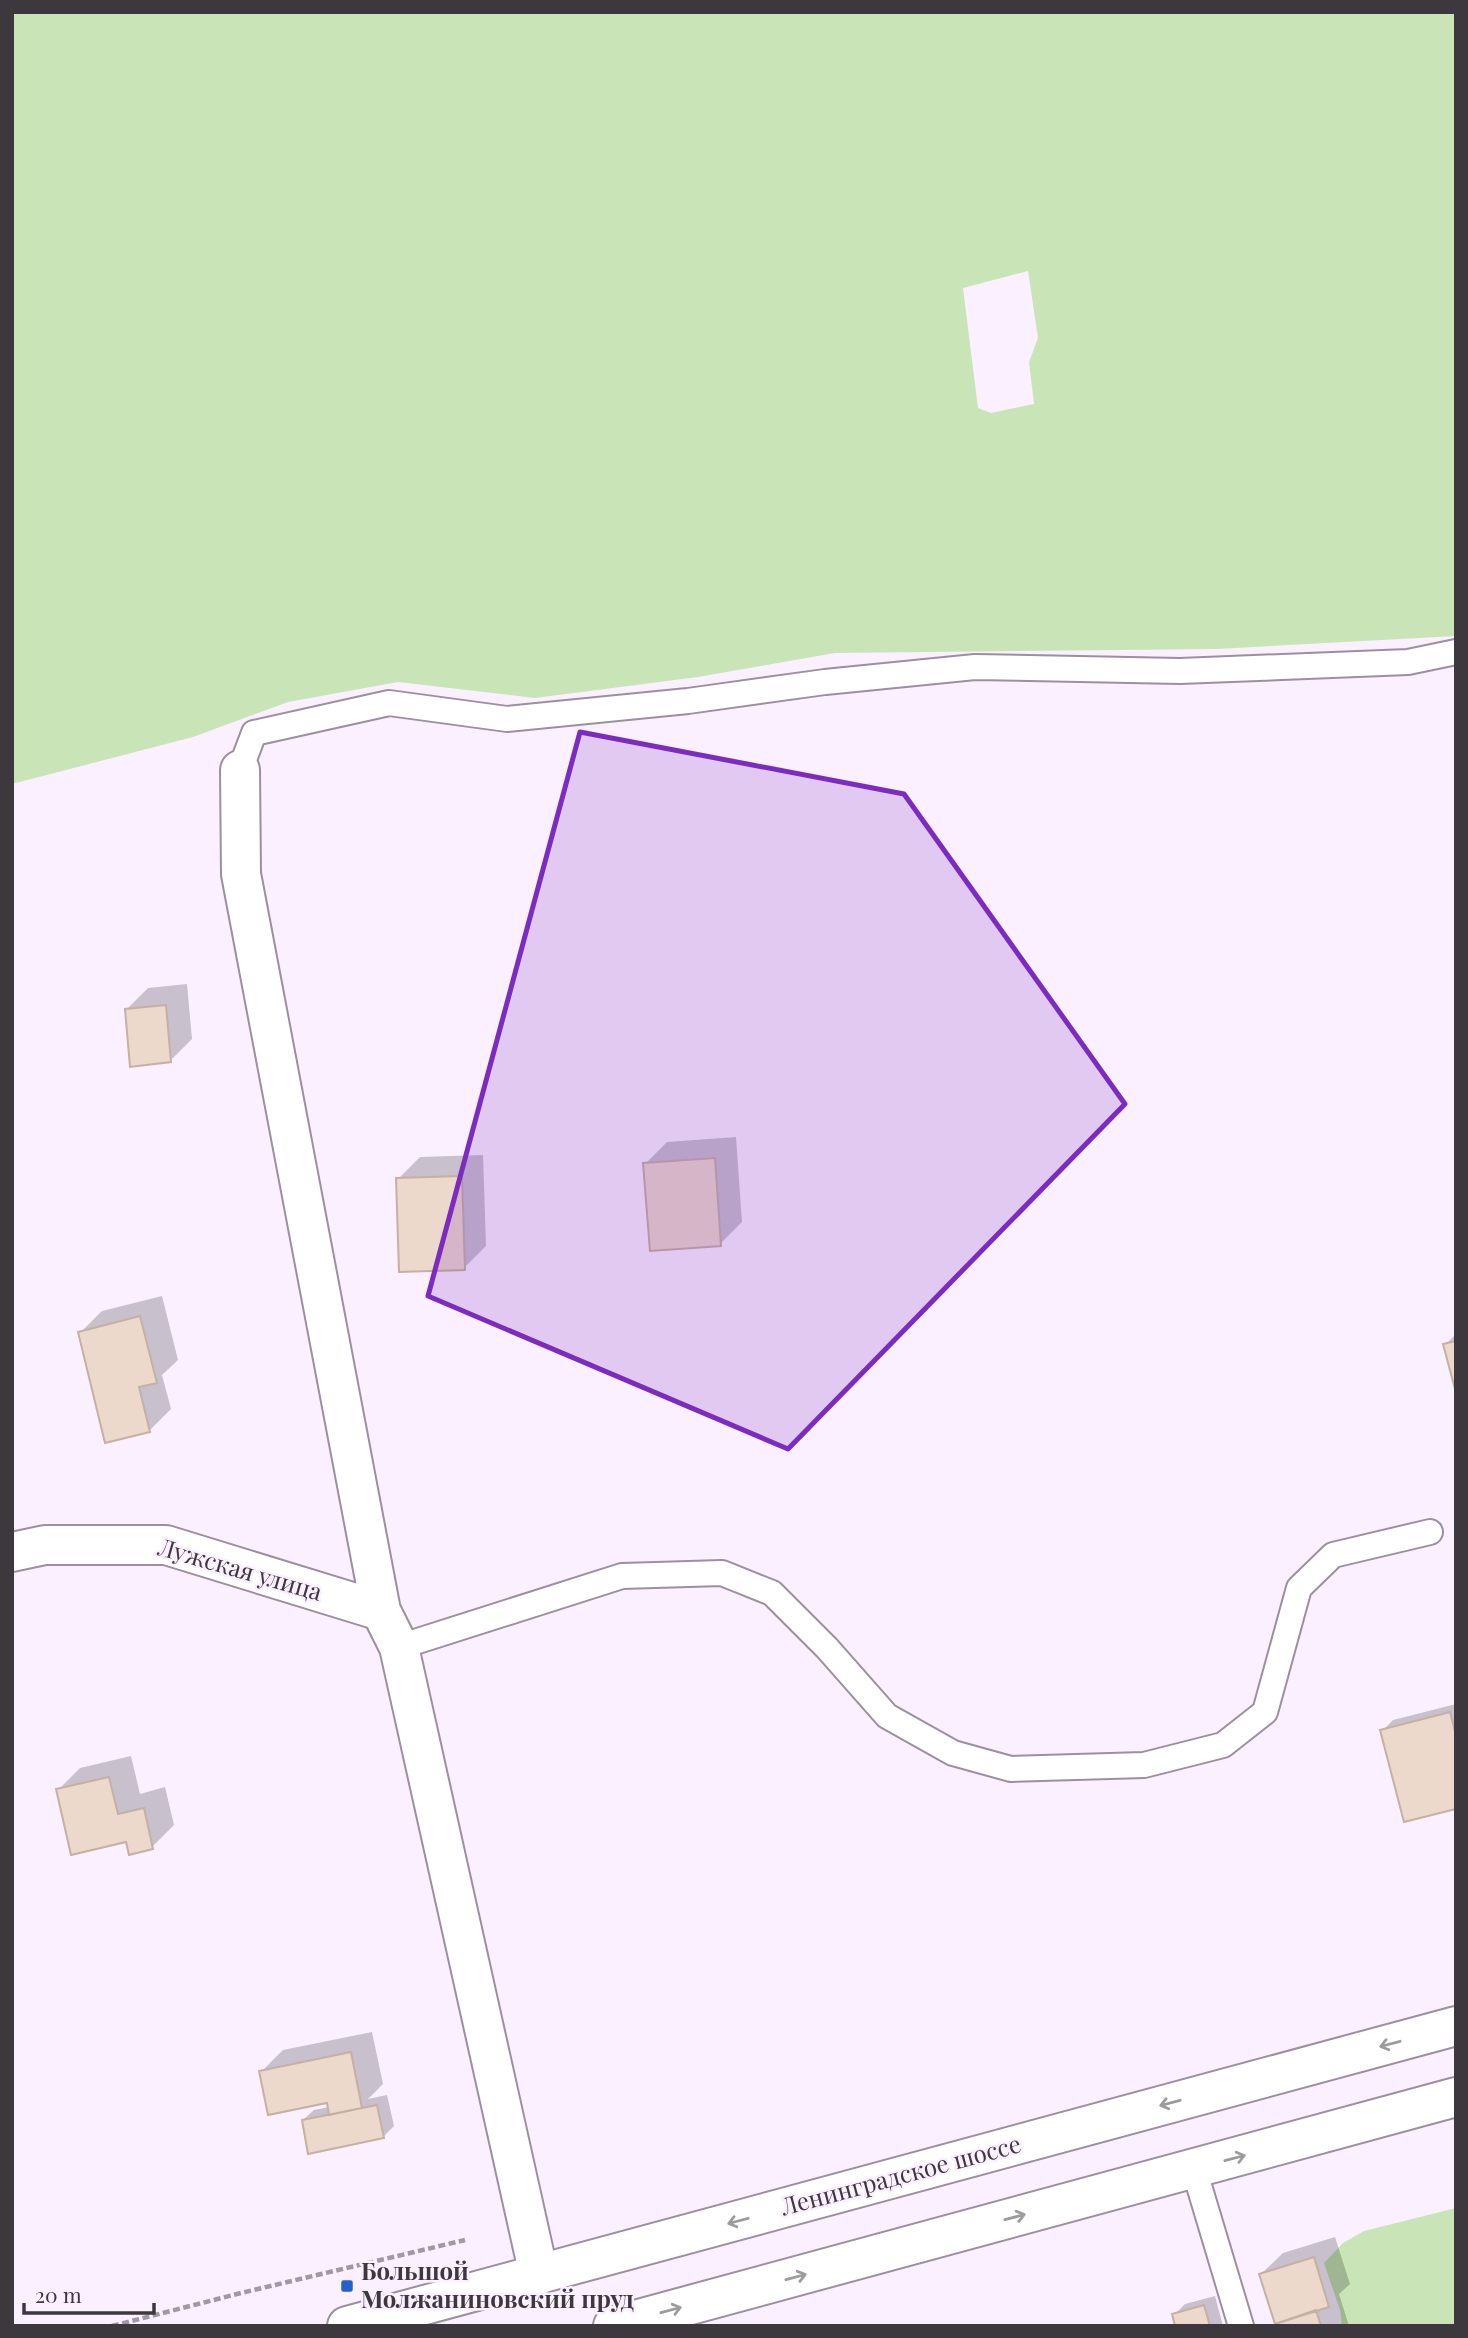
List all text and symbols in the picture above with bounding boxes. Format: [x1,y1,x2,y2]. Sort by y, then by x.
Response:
street label: Лужская улица [154,1529,326,1607]
one-way arrow [1379,2038,1401,2051]
one-way arrow [1160,2097,1182,2110]
street label: Ленинградское шоссе [776,2127,1024,2222]
one-way arrow [1223,2151,1246,2164]
one-way arrow [1003,2210,1026,2223]
one-way arrow [727,2215,750,2228]
place label: Большой Молжаниновский пруд [361,2254,634,2314]
one-way arrow [784,2269,806,2282]
scale bar [24,2272,154,2316]
marker: Большой Молжаниновский пруд [339,2278,355,2294]
text: 20 m [35,2280,82,2308]
one-way arrow [659,2303,682,2316]

